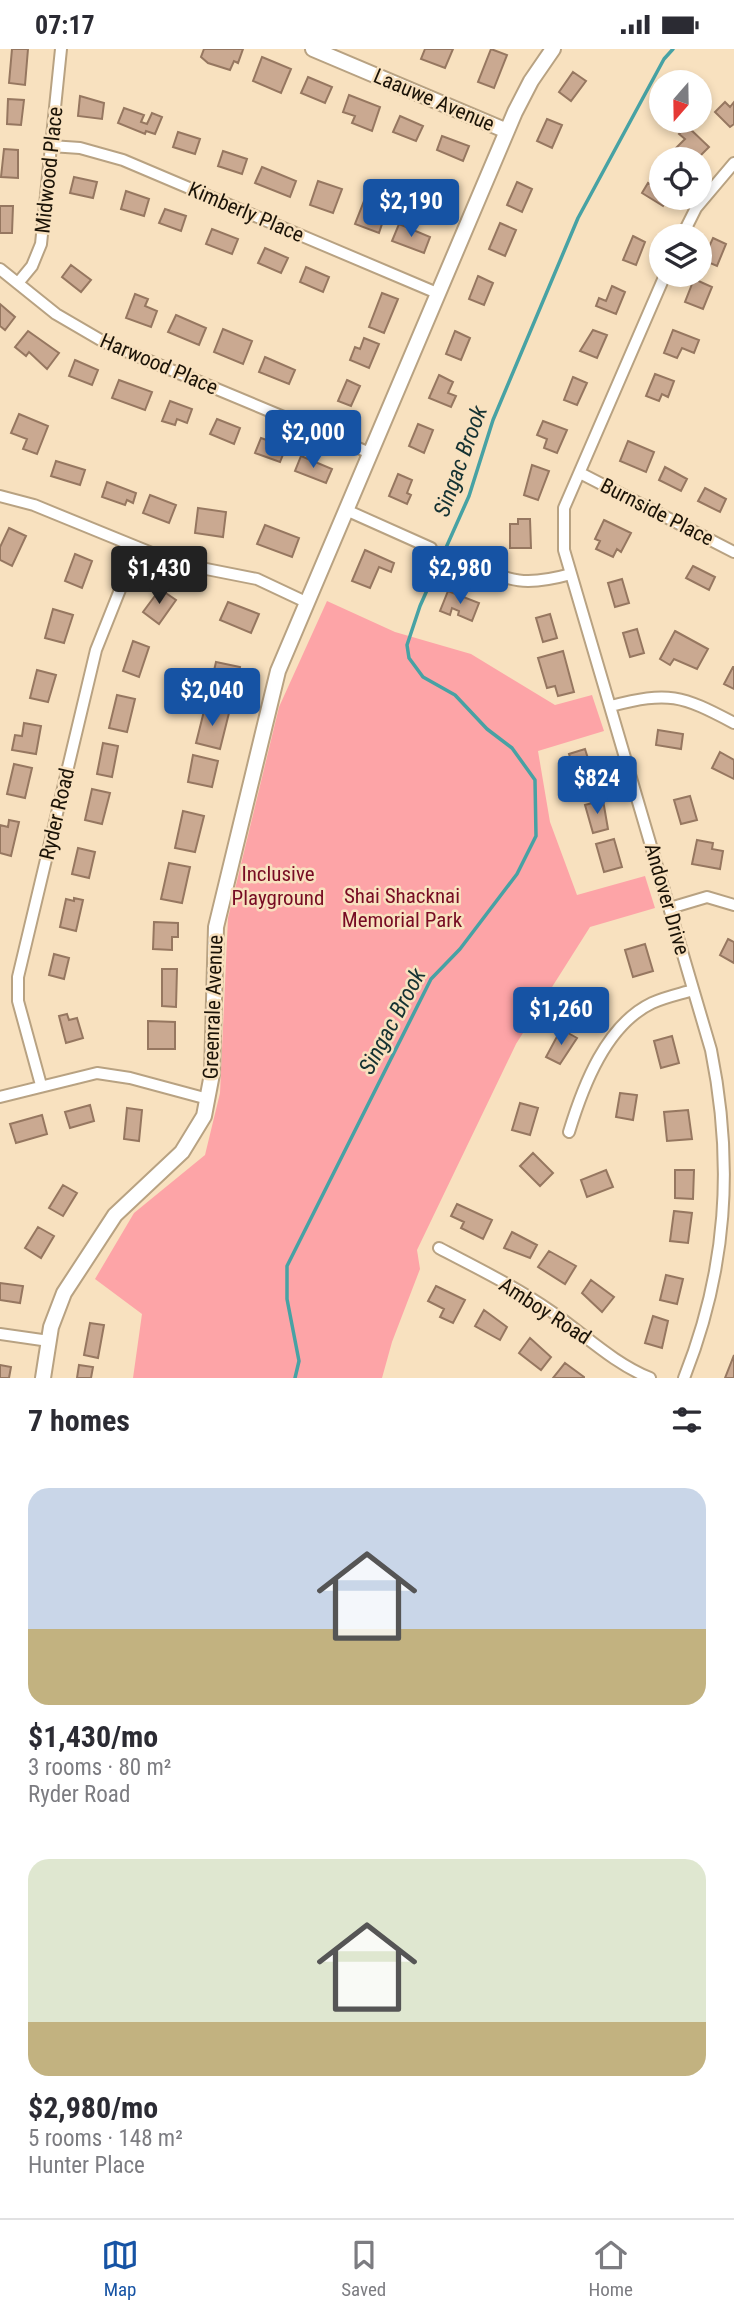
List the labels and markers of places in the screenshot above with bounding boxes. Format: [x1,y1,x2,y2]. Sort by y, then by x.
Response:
pin: $2,190 [354,179,468,239]
pin: $2,000 [256,411,370,470]
pin: $1,430 [102,547,216,606]
pin: $2,980 [403,547,517,606]
pin: $2,040 [155,669,269,728]
pin: $824 [556,757,638,816]
pin: $1,260 [504,988,618,1047]

